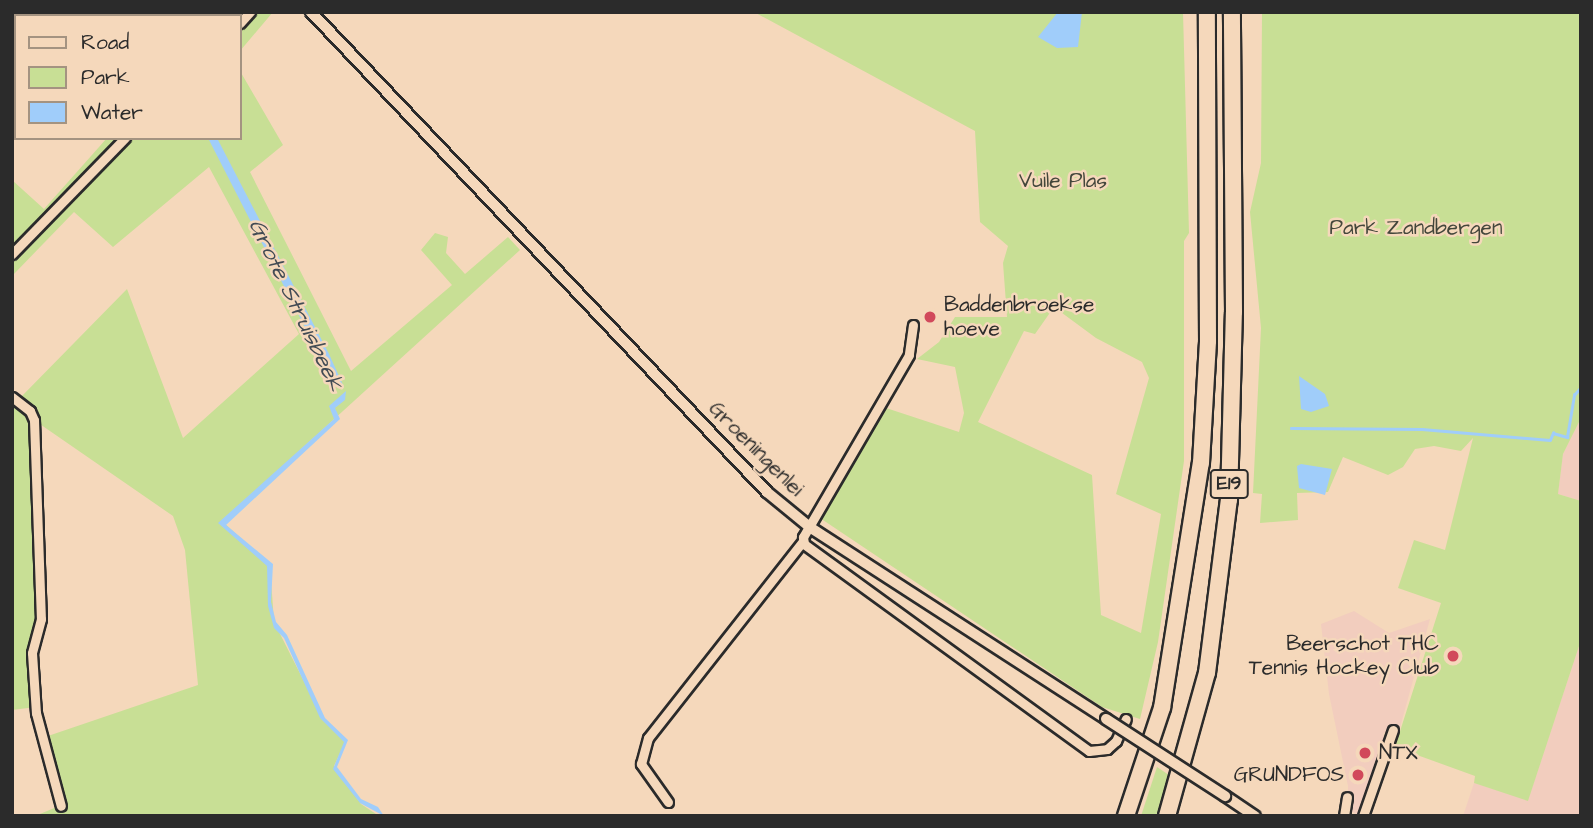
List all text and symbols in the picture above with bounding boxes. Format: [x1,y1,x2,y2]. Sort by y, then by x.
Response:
legend [14,14,242,140]
text: Road [81,28,129,57]
text: Park [81,63,130,92]
text: Water [81,98,143,127]
park label: Vuile Plas [1019,168,1107,194]
water label: Grote Struisbeek [242,215,350,395]
park label: Park Zandbergen [1330,215,1502,241]
place label: Baddenbroekse hoeve [944,292,1094,342]
marker: Baddenbroekse hoeve [922,309,938,325]
street label: Groeningenlei [703,396,809,502]
road number: E19 [1210,468,1248,499]
place label: Beerschot THC Tennis Hockey Club [1249,631,1439,681]
marker: Beerschot THC Tennis Hockey Club [1445,648,1461,664]
place label: NTX [1379,740,1418,766]
marker: NTX [1357,745,1373,761]
place label: GRUNDFOS [1234,762,1344,788]
marker: GRUNDFOS [1350,767,1366,783]

